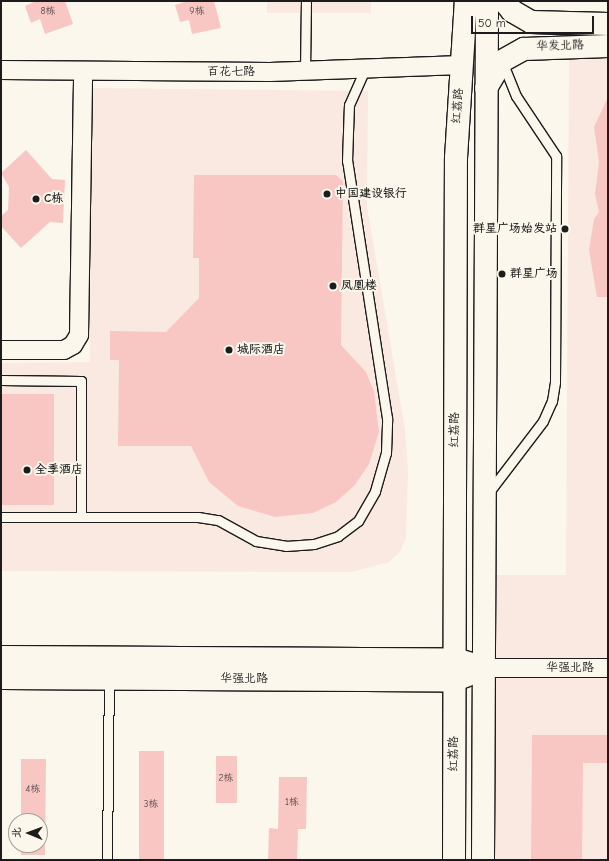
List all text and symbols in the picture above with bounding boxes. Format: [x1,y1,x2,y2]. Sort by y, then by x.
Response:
house number: 8栋 [40,6,56,18]
house number: 9栋 [189,6,205,18]
scale bar [473,8,596,34]
text: 50 m [478,16,506,30]
street label: 华发北路 [536,38,584,54]
street label: 百花七路 [207,65,255,79]
street label: 红荔路 [450,88,466,124]
place label: 中国建设银行 [335,187,407,201]
marker: 中国建设银行 [322,189,332,199]
place label: C栋 [44,192,63,206]
marker: C栋 [31,194,41,204]
place label: 群星广场始发站 [473,222,557,236]
marker: 群星广场始发站 [560,224,570,234]
place label: 群星广场 [510,267,558,281]
marker: 群星广场 [497,269,507,279]
place label: 凤凰楼 [341,279,377,293]
marker: 凤凰楼 [328,281,338,291]
place label: 城际酒店 [237,343,285,357]
marker: 城际酒店 [224,345,234,355]
street label: 红荔路 [448,412,462,448]
place label: 全季酒店 [35,463,83,477]
marker: 全季酒店 [22,465,32,475]
street label: 华强北路 [546,661,594,675]
street label: 华强北路 [220,672,268,686]
street label: 红荔路 [447,736,461,772]
house number: 2栋 [218,773,234,785]
house number: 4栋 [26,784,40,796]
house number: 1栋 [285,797,299,809]
house number: 3栋 [143,799,159,811]
north arrow [8,813,48,853]
text: 北 [10,827,23,838]

